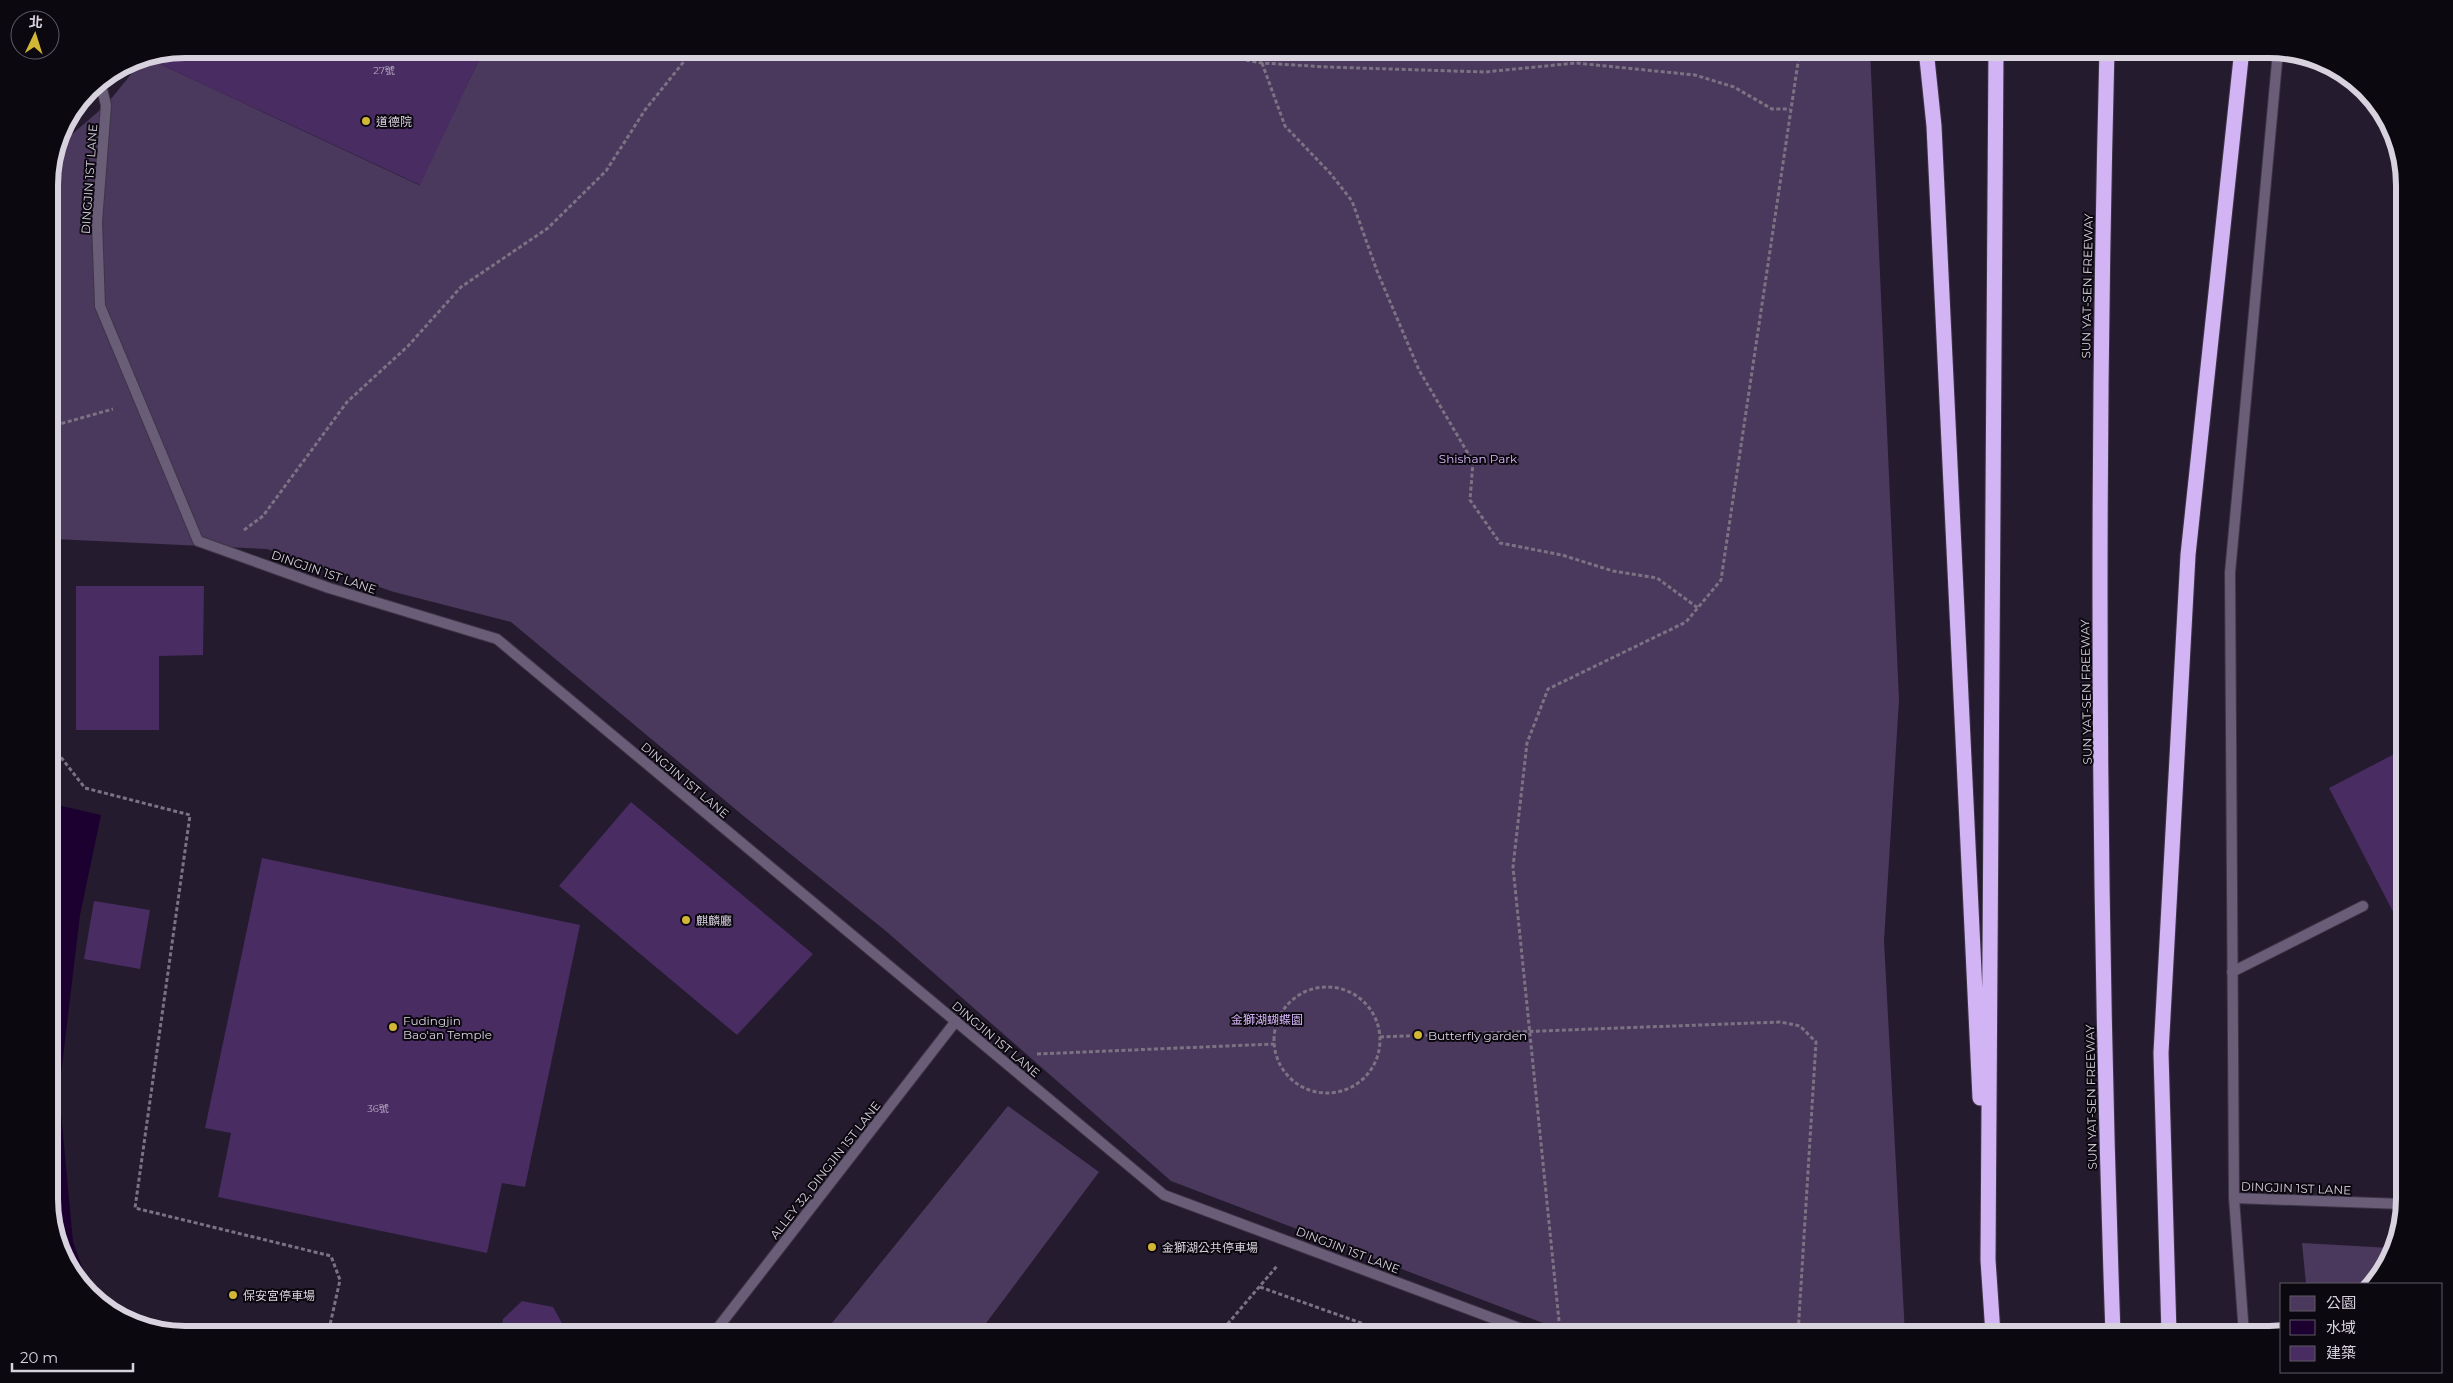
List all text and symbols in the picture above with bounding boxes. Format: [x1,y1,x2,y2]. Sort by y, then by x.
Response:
north arrow [10,10,60,60]
text: 北 [28,13,44,31]
house number: 27號 [373,64,395,77]
place label: 道德院 [376,114,412,129]
marker: 道德院 [360,115,372,127]
street label: DINGJIN 1ST LANE [78,124,100,234]
street label: SUN YAT-SEN FREEWAY [2078,213,2096,359]
park label: Shishan Park [1439,451,1518,466]
street label: DINGJIN 1ST LANE [269,547,379,597]
street label: SUN YAT-SEN FREEWAY [2077,619,2095,765]
street label: DINGJIN 1ST LANE [638,739,732,821]
place label: 麒麟廳 [696,913,732,928]
marker: 麒麟廳 [680,914,692,926]
street label: DINGJIN 1ST LANE [949,998,1043,1080]
park label: 金獅湖蝴蝶園 [1231,1012,1303,1027]
place label: Fudingjin Bao'an Temple [403,1013,492,1042]
marker: Fudingjin Bao'an Temple [387,1021,399,1033]
street label: SUN YAT-SEN FREEWAY [2082,1024,2100,1170]
place label: Butterfly garden [1428,1028,1527,1043]
marker: Butterfly garden [1412,1029,1424,1041]
street label: ALLEY 32, DINGJIN 1ST LANE [766,1098,884,1242]
house number: 36號 [367,1102,389,1115]
street label: DINGJIN 1ST LANE [2241,1179,2351,1197]
street label: DINGJIN 1ST LANE [1294,1223,1402,1277]
place label: 金獅湖公共停車場 [1162,1240,1258,1255]
marker: 金獅湖公共停車場 [1146,1241,1158,1253]
legend [2280,1283,2443,1373]
place label: 保安宮停車場 [243,1288,315,1303]
marker: 保安宮停車場 [227,1289,239,1301]
text: 公園 [2326,1293,2356,1312]
text: 水域 [2326,1318,2356,1337]
scale bar [12,1340,134,1372]
text: 建築 [2326,1343,2356,1362]
text: 20 m [20,1348,58,1367]

